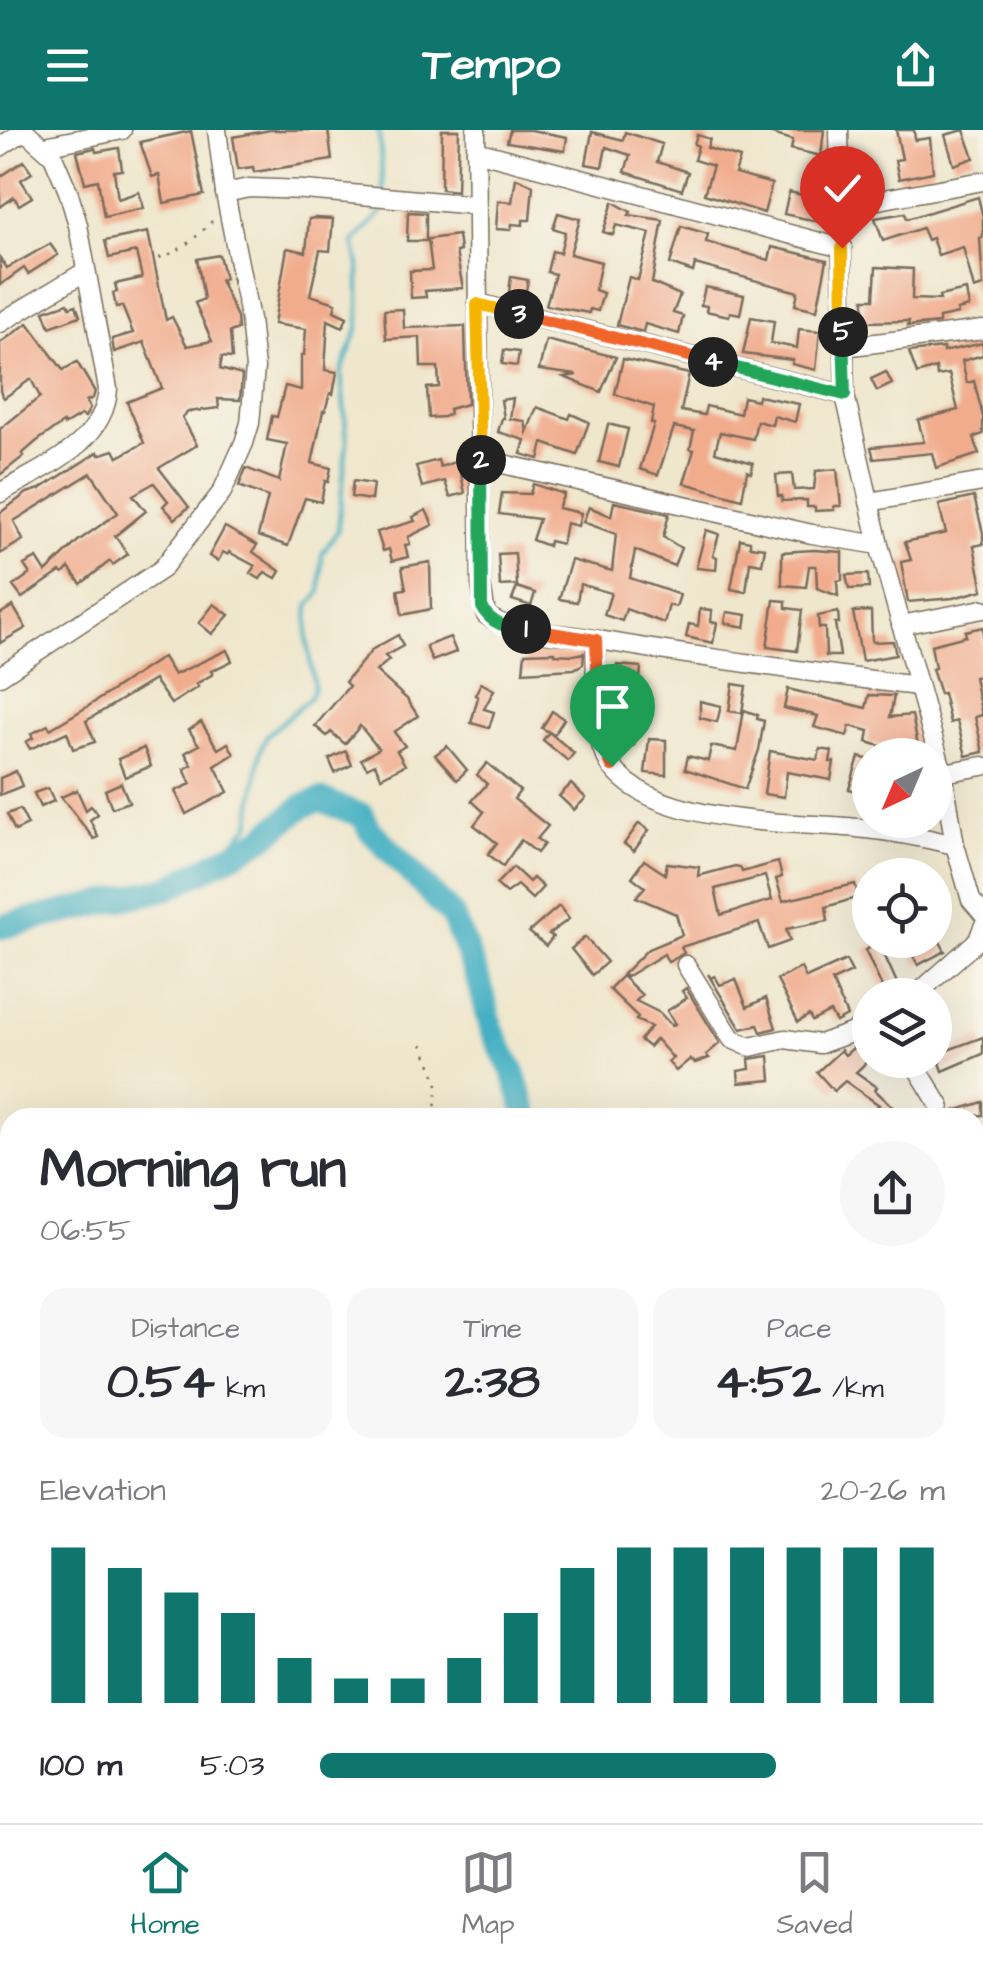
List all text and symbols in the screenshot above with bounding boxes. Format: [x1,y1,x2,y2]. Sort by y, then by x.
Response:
text: Tempo [423,34,560,96]
icon: menu [40,38,95,93]
icon: share [888,38,943,93]
pin [800,146,885,249]
icon: check [815,161,870,216]
pin: 3 [494,289,544,339]
text: 3 [512,294,526,333]
pin: 5 [818,307,868,357]
text: 5 [833,312,853,351]
pin: 4 [688,337,738,387]
text: 4 [703,342,723,381]
pin: 2 [456,435,506,485]
text: 2 [473,440,489,479]
pin: 1 [501,604,551,654]
text: 1 [524,609,528,648]
pin [570,664,655,767]
icon: arrive [585,679,640,734]
north arrow [852,738,952,838]
map controls [852,738,952,1078]
button: locate [852,858,952,958]
button: layers [852,978,952,1078]
text: Morning run [40,1132,346,1208]
button: share [840,1141,945,1246]
text: 06:55 [40,1208,131,1253]
text: Distance [131,1309,240,1348]
text: Time [463,1309,522,1348]
text: Pace [767,1309,832,1348]
text: 0.54 [107,1348,215,1417]
text: 2:38 [445,1348,540,1417]
text: 4:52 [714,1348,821,1417]
text: km [215,1369,265,1408]
text: /km [821,1369,884,1408]
text: Elevation [40,1468,166,1513]
text: 20–26 m [820,1468,945,1513]
text: 100 m [40,1743,122,1788]
text: 5:03 [200,1743,264,1788]
tab: Home [130,1845,200,1944]
tab: Map [461,1845,516,1944]
tab: Saved [776,1845,853,1944]

